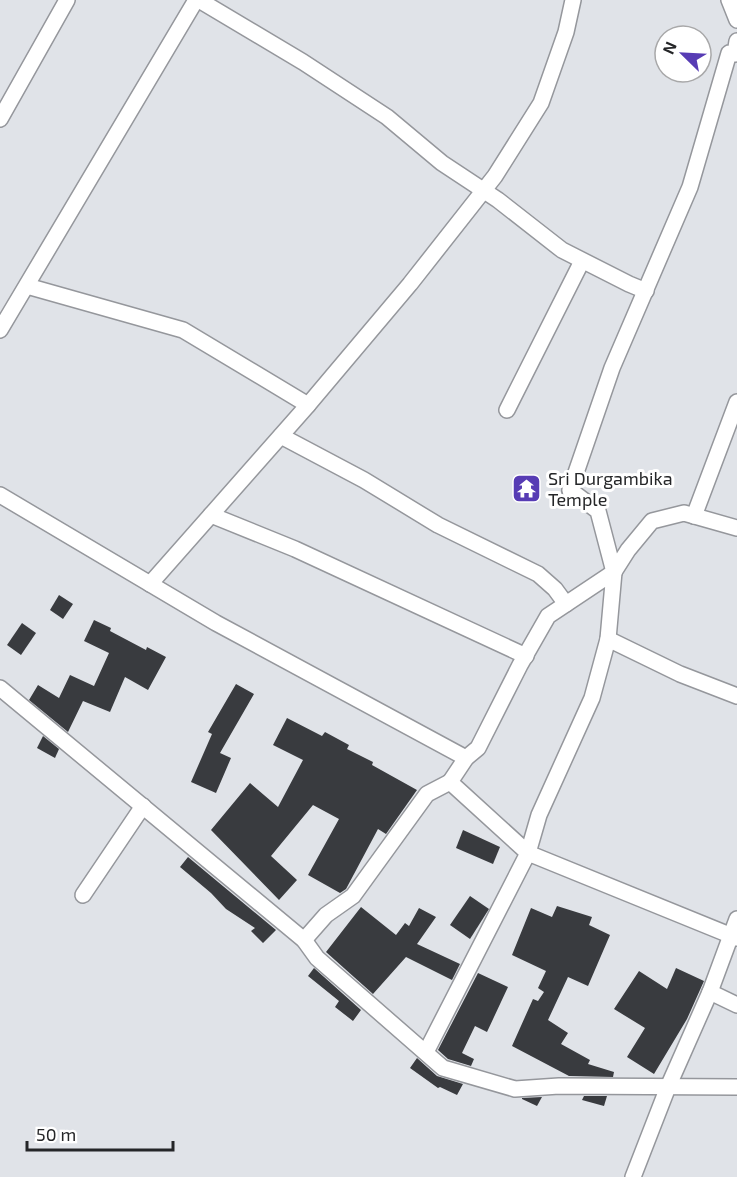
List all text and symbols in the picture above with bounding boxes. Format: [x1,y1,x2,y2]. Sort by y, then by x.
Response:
north arrow [653,24,713,84]
text: N [658,39,680,57]
place label: Sri Durgambika Temple [548,467,673,510]
temple icon: Sri Durgambika Temple [511,472,543,504]
scale bar [27,1114,172,1152]
text: 50 m [36,1123,76,1145]

